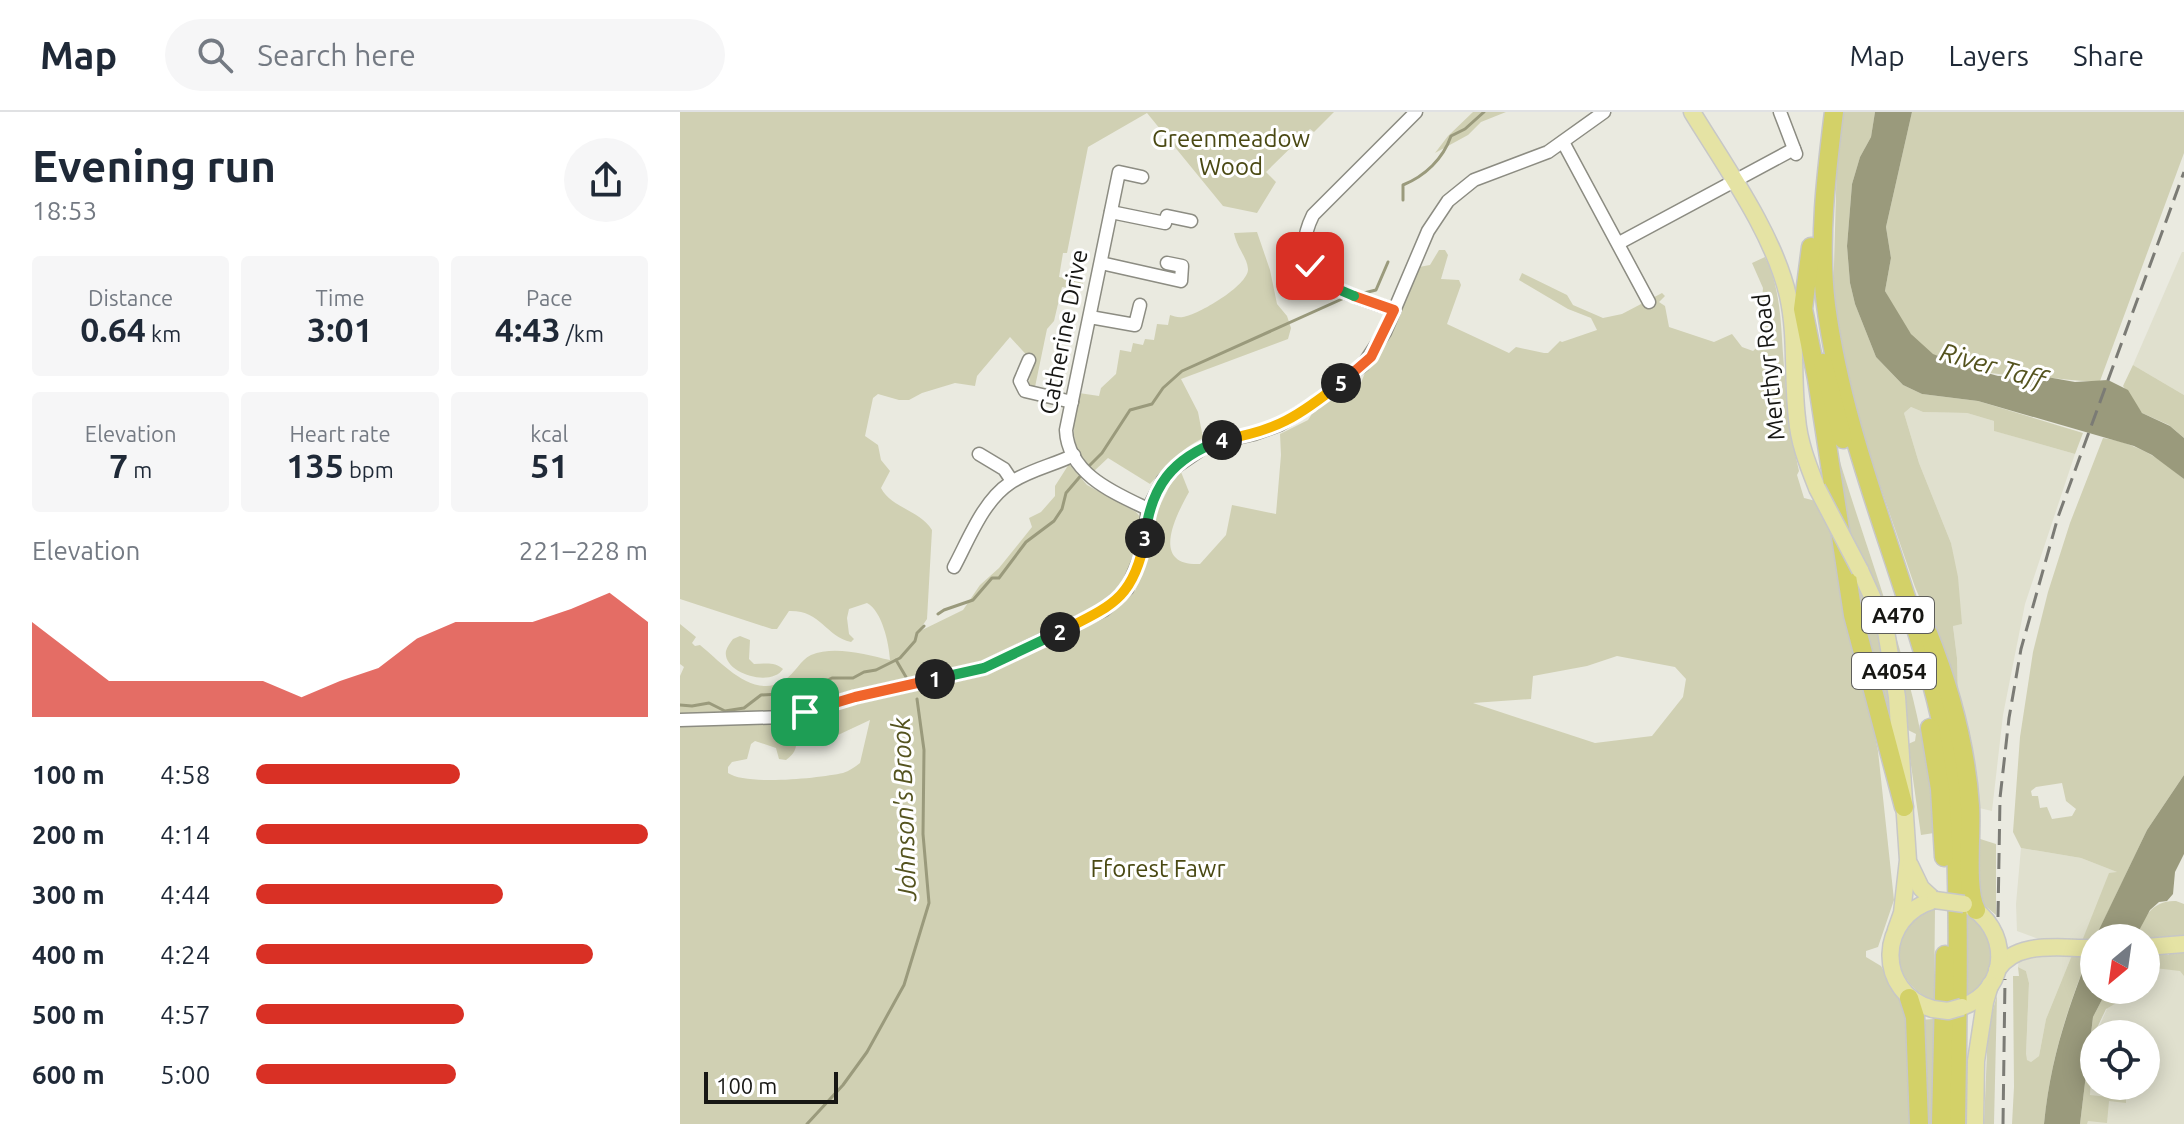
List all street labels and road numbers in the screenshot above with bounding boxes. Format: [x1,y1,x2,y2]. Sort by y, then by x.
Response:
street label: Catherine Drive [1034,247,1093,417]
street label: Merthyr Road [1747,292,1790,442]
road number: A470 [1862,597,1934,633]
road number: A4054 [1852,653,1936,689]

